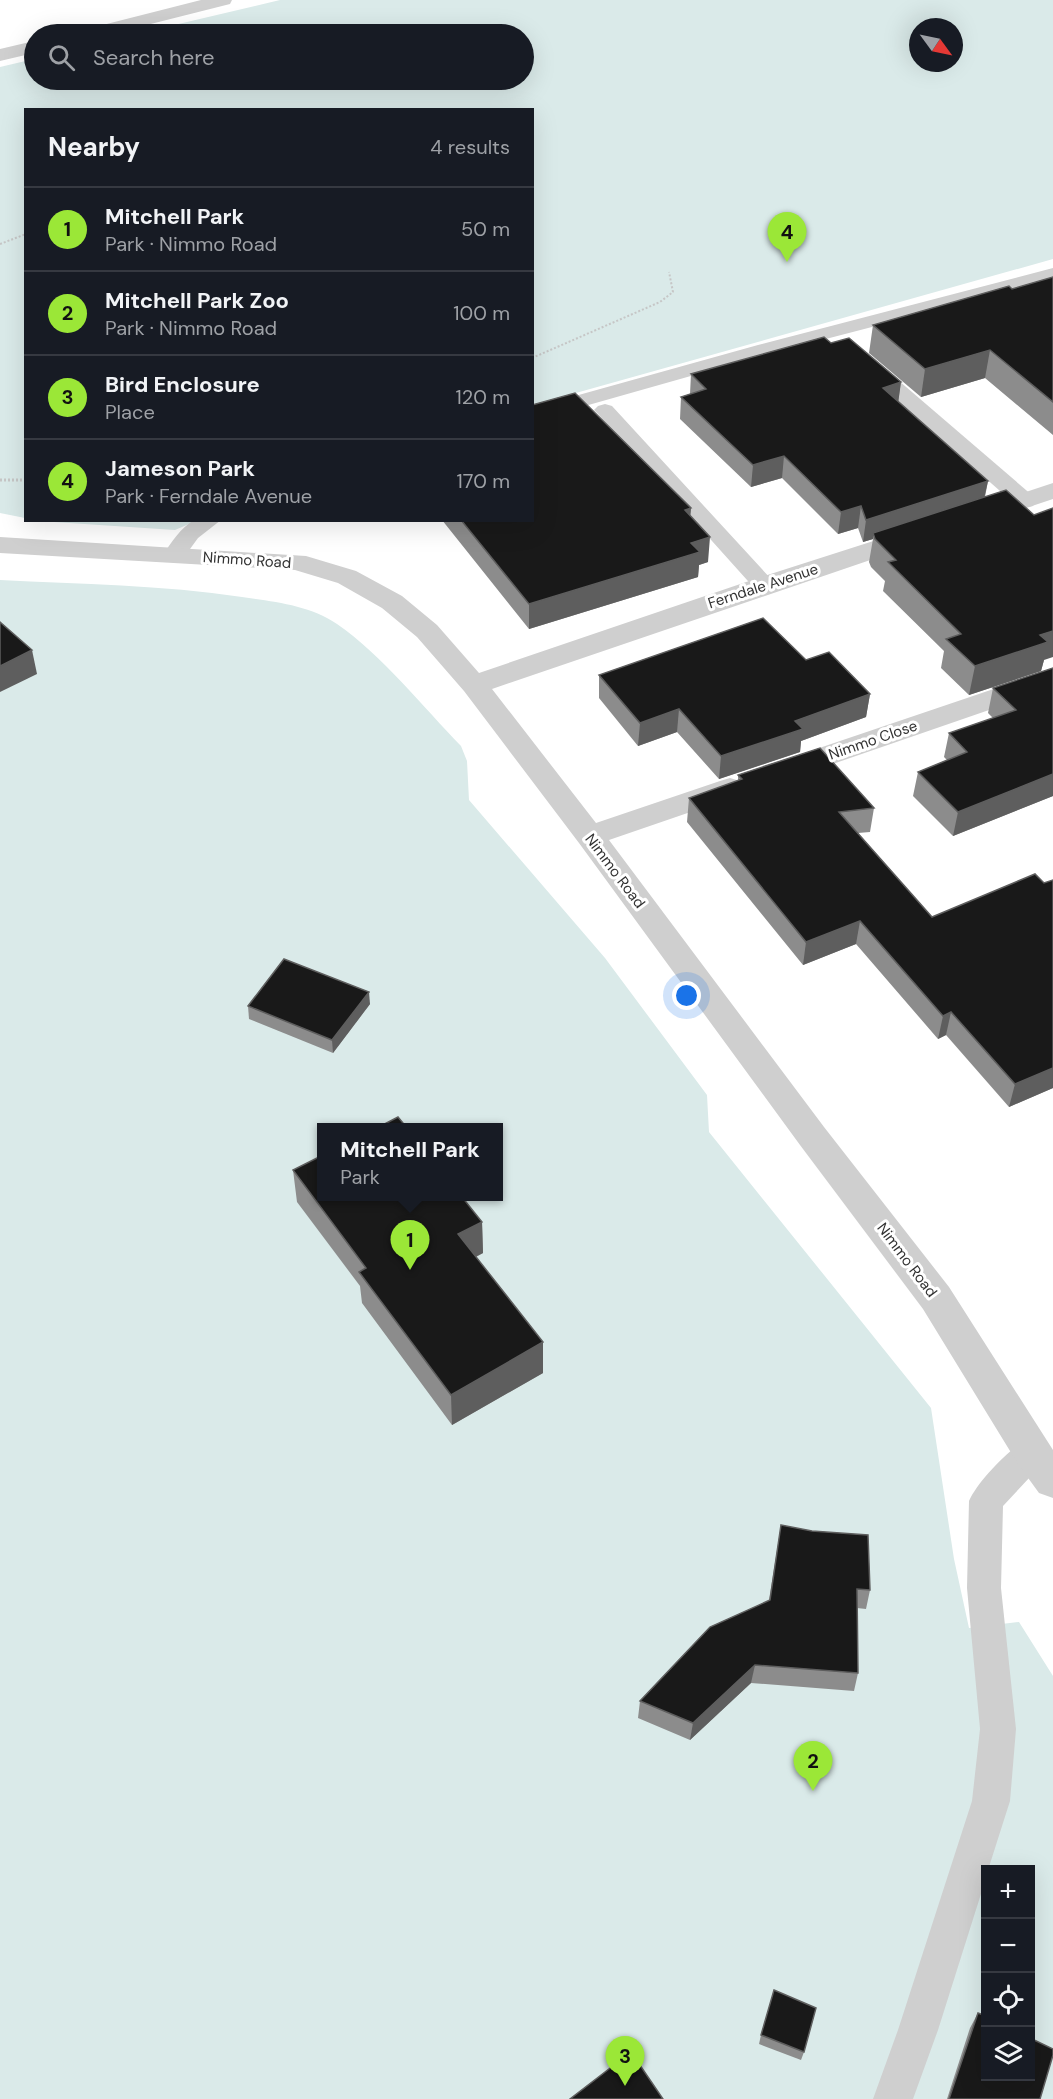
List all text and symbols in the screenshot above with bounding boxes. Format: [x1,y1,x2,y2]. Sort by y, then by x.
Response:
north arrow [909,18,963,72]
search box [24,24,534,90]
icon: search [45,41,78,74]
text: Search here [93,43,214,72]
text: Nearby [48,130,140,164]
text: 4 results [430,134,510,160]
text: Mitchell Park [105,202,244,231]
pin: 4 [768,212,806,262]
text: 1 [64,216,71,242]
text: 50 m [461,216,510,242]
text: Park · Nimmo Road [105,231,277,257]
text: Mitchell Park Zoo [105,286,289,315]
text: 2 [62,300,73,326]
text: 100 m [453,300,510,326]
text: Park · Nimmo Road [105,315,277,341]
text: Bird Enclosure [105,370,260,399]
text: 3 [61,384,74,410]
text: 120 m [456,384,510,410]
text: Place [105,399,155,425]
text: Jameson Park [105,454,255,483]
text: 4 [61,468,74,494]
text: 170 m [457,468,510,494]
text: Park · Ferndale Avenue [105,483,312,509]
street label: Nimmo Road [202,547,292,573]
street label: Ferndale Avenue [705,559,821,613]
street label: Nimmo Close [826,715,920,765]
street label: Nimmo Road [580,830,650,912]
your location [672,981,701,1010]
popup [317,1123,503,1201]
text: Mitchell Park [340,1135,480,1164]
text: Park [340,1164,380,1190]
street label: Nimmo Road [872,1219,942,1301]
pin: 1 [390,1220,430,1270]
pin: 2 [794,1742,832,1791]
map controls [981,1865,1035,2081]
button: + [981,1865,1035,1919]
button: − [981,1919,1035,1973]
button: locate [981,1973,1035,2027]
button: layers [981,2027,1035,2081]
pin: 3 [606,2036,644,2086]

